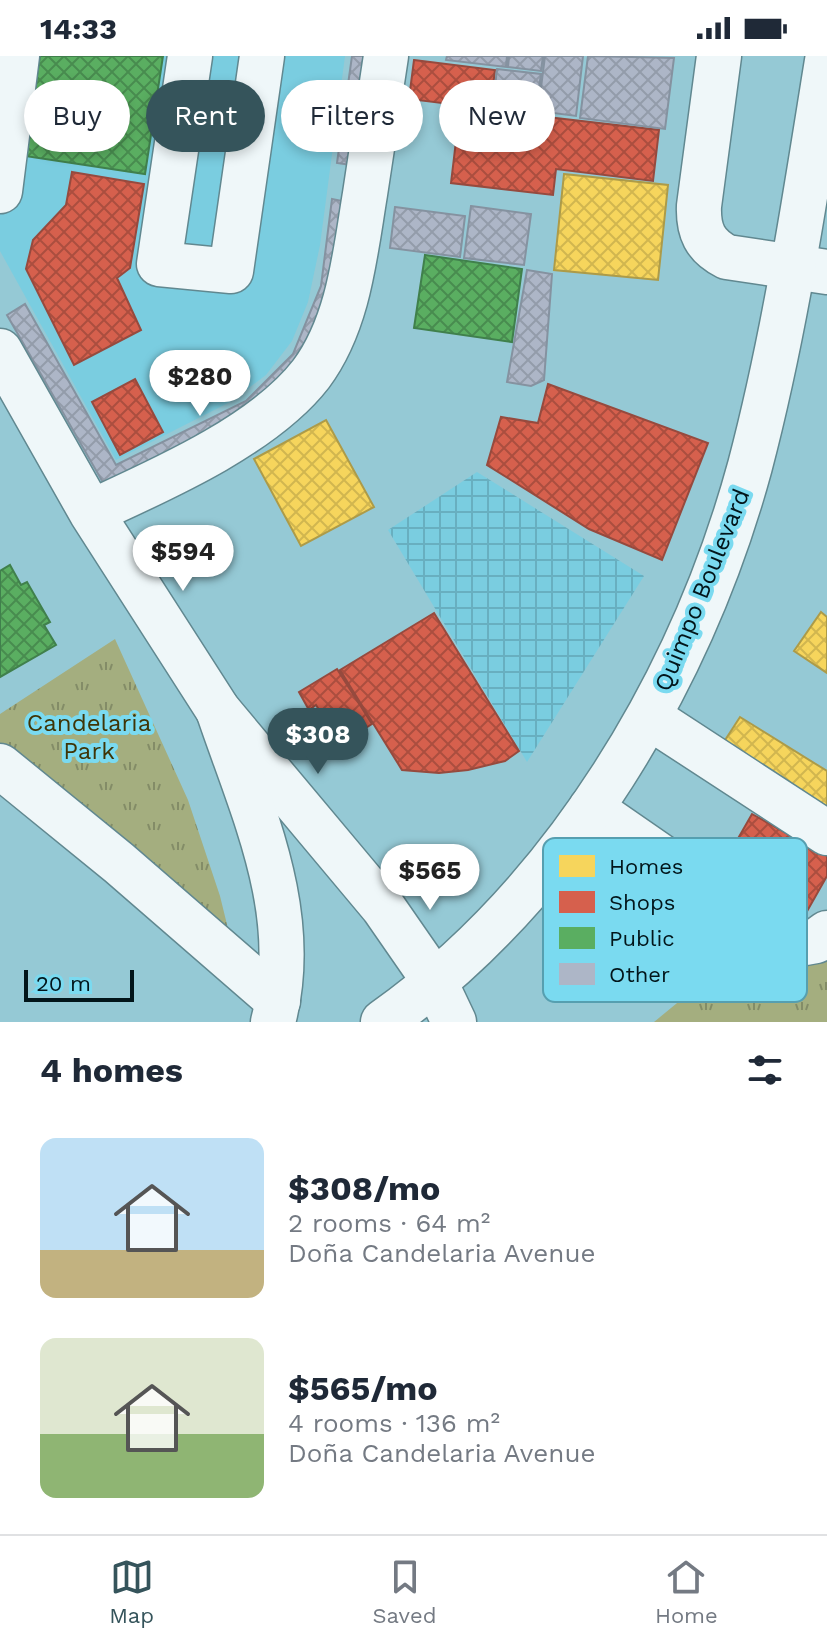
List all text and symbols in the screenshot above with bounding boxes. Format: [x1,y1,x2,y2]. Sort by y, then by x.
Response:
text: 14:33 [40,11,117,46]
chip: Buy [24,80,130,152]
chip: Rent [146,80,265,152]
chip: Filters [281,80,423,152]
chip: New [439,80,555,152]
pin: $280 [153,350,247,418]
text: $280 [167,361,233,391]
street label: Quimpo Boulevard [649,485,755,695]
pin: $594 [136,525,230,593]
text: $594 [151,536,215,566]
pin: $308 [271,708,365,776]
park label: Candelaria Park [27,709,151,765]
text: $308 [285,719,351,749]
legend [543,838,807,1002]
pin: $565 [383,844,477,912]
text: Homes [609,854,683,879]
text: $565 [399,855,462,885]
text: Shops [609,890,675,915]
text: Public [609,926,675,951]
text: Other [609,962,670,987]
scale bar [24,966,134,1002]
text: 20 m [36,971,91,996]
icon: filters [743,1048,787,1092]
text: 4 homes [40,1050,183,1090]
text: $308/mo [288,1168,440,1208]
icon: home [104,1170,200,1266]
text: 2 rooms · 64 m² [288,1208,490,1238]
text: Doña Candelaria Avenue [288,1238,595,1268]
text: $565/mo [288,1368,438,1408]
icon: home [104,1370,200,1466]
text: 4 rooms · 136 m² [288,1408,500,1438]
text: Doña Candelaria Avenue [288,1438,595,1468]
tab: Map [109,1555,154,1628]
tab: Saved [373,1555,436,1628]
tab: Home [655,1555,718,1628]

